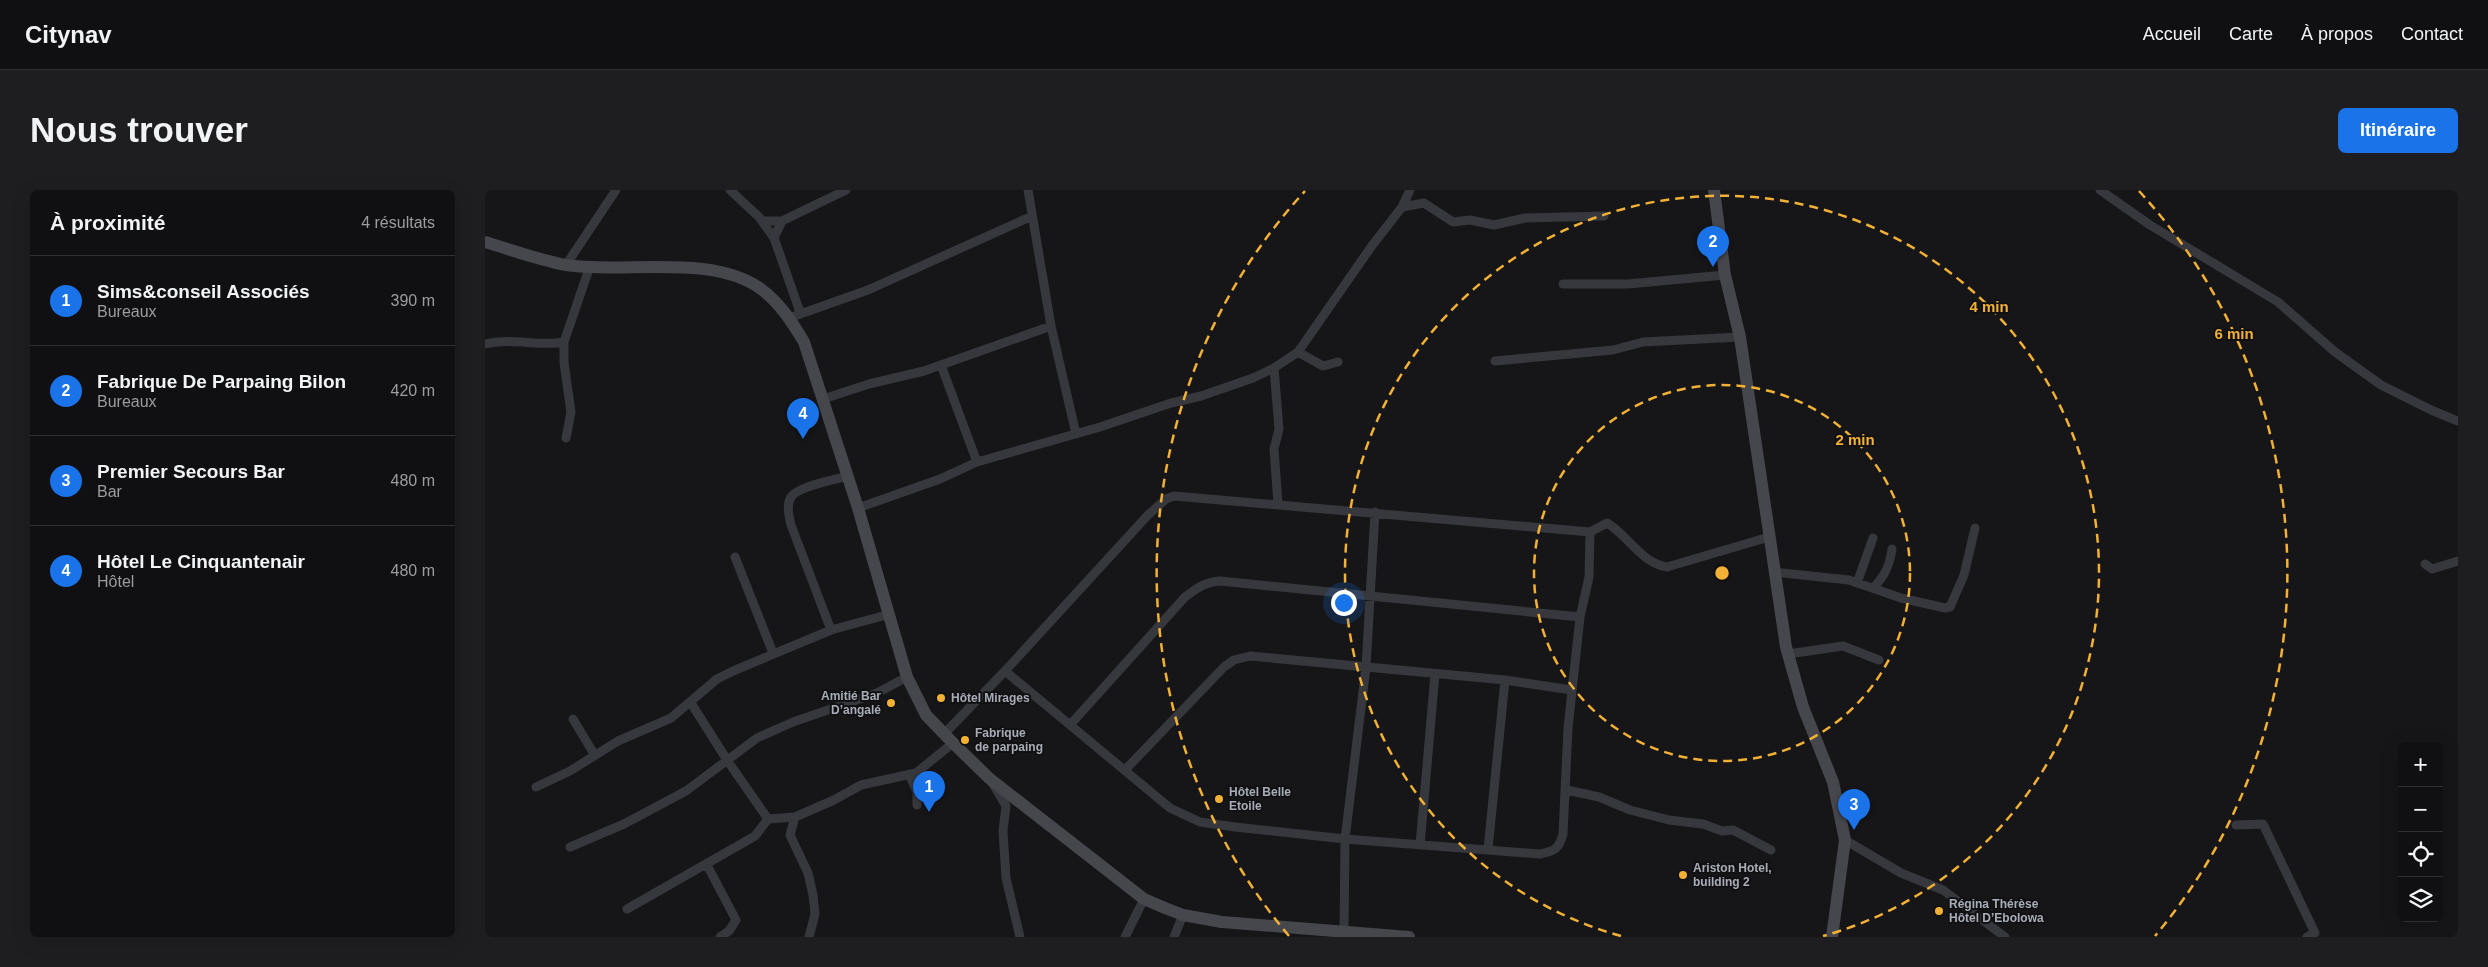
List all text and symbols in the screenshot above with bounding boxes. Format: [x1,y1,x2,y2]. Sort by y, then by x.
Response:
text: Citynav [25,21,112,48]
text: Accueil [2143,24,2201,44]
text: Carte [2229,24,2273,44]
text: À propos [2301,24,2373,44]
text: Contact [2401,24,2463,44]
button: Itinéraire [2338,108,2458,153]
text: Nous trouver [30,110,248,149]
text: À proximité [50,211,166,234]
text: 4 résultats [361,214,435,231]
pin: 2 [1697,226,1729,267]
text: Sims&conseil Associés [97,281,310,302]
text: 1 [62,292,70,309]
text: 390 m [391,292,435,309]
text: 4 min [1969,298,2009,315]
text: Bureaux [97,303,157,320]
text: 6 min [2214,325,2254,342]
text: Fabrique De Parpaing Bilon [97,371,346,392]
text: 2 [62,382,70,399]
text: 420 m [391,382,435,399]
text: Bureaux [97,393,157,410]
pin: 4 [787,398,819,439]
text: 2 min [1835,431,1875,448]
text: Premier Secours Bar [97,461,285,482]
text: 3 [62,472,70,489]
text: 480 m [391,472,435,489]
text: Bar [97,483,122,500]
text: Hôtel Le Cinquantenair [97,551,305,572]
text: 4 [62,562,70,579]
text: 480 m [391,562,435,579]
centre of rings [1713,564,1731,582]
text: Hôtel [97,573,134,590]
your location [1331,590,1357,616]
place label: Amitié Bar D’angalé [821,689,881,717]
place label: Hôtel Mirages [951,691,1030,705]
marker: Hôtel Mirages [935,692,947,704]
marker: Amitié Bar D’angalé [885,697,897,709]
place label: Fabrique de parpaing [975,726,1043,754]
marker: Fabrique de parpaing [959,734,971,746]
map controls [2398,742,2443,922]
button: + [2398,742,2443,787]
pin: 1 [913,771,945,812]
place label: Hôtel Belle Etoile [1229,785,1291,813]
button: − [2398,787,2443,832]
pin: 3 [1838,789,1870,830]
marker: Hôtel Belle Etoile [1213,793,1225,805]
button: locate [2398,832,2443,877]
place label: Ariston Hotel, building 2 [1693,861,1772,889]
marker: Ariston Hotel, building 2 [1677,869,1689,881]
button: layers [2398,877,2443,922]
place label: Régina Thérèse Hôtel D’Ebolowa [1949,897,2044,925]
marker: Régina Thérèse Hôtel D’Ebolowa [1933,905,1945,917]

